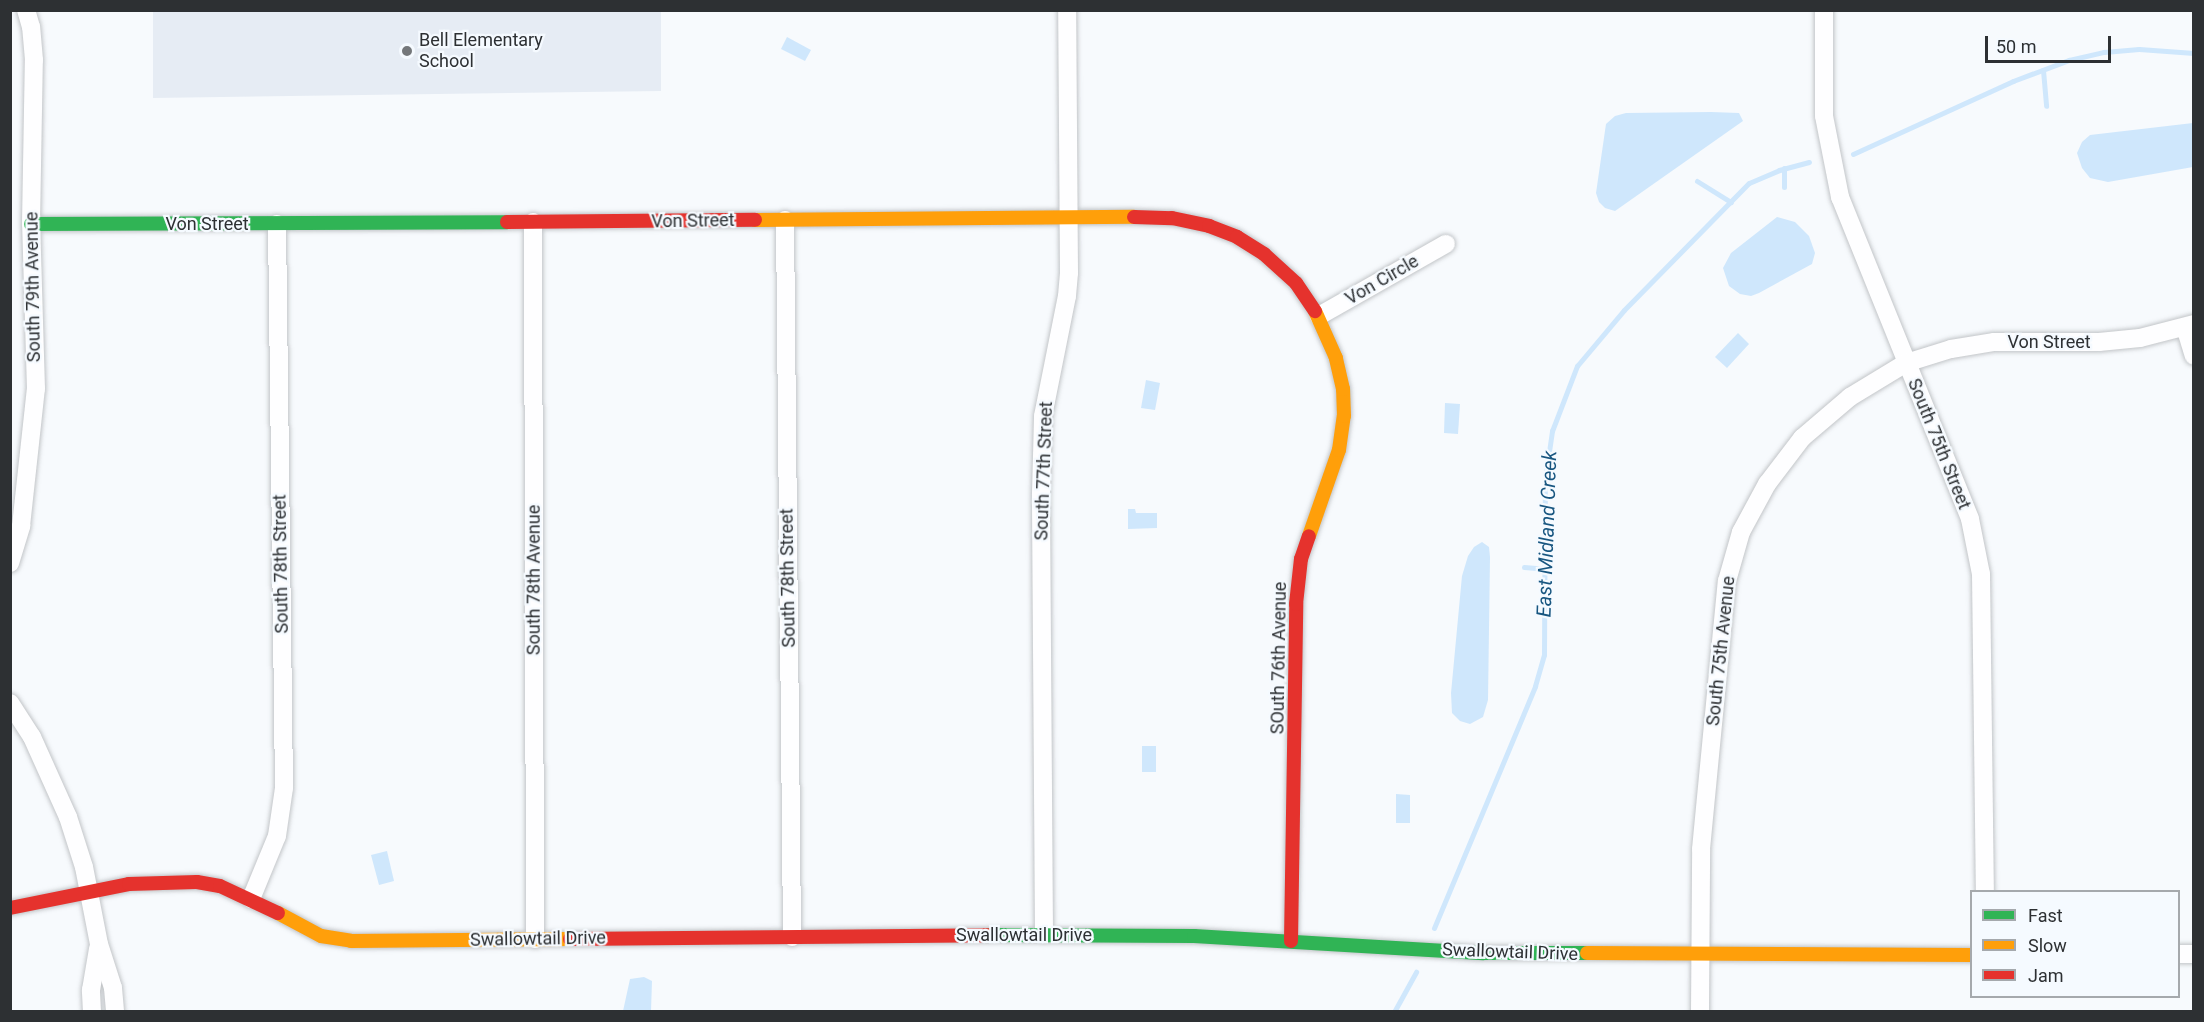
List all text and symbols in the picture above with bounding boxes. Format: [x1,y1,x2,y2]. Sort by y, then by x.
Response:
scale bar [1988,24,2114,62]
place label: Bell Elementary School [419,30,543,72]
text: 50 m [1996,36,2036,57]
marker: Bell Elementary School [400,44,414,58]
street label: Von Street [651,209,735,233]
street label: South 79th Avenue [21,212,45,362]
street label: Von Street [165,213,249,235]
street label: Von Circle [1341,250,1423,310]
street label: Von Street [2007,331,2091,353]
street label: South 75th Street [1903,375,1975,513]
street label: South 77th Street [1031,401,1057,541]
water label: East Midland Creek [1532,450,1562,618]
street label: South 78th Street [269,494,293,634]
street label: South 78th Avenue [523,505,545,655]
street label: South 78th Street [776,508,800,648]
street label: South 75th Avenue [1702,575,1740,727]
street label: SOuth 76th Avenue [1267,582,1291,734]
legend [1970,890,2180,998]
text: Fast [2028,905,2063,926]
street label: Swallowtail Drive [956,924,1092,946]
street label: Swallowtail Drive [470,927,606,951]
text: Slow [2028,935,2067,956]
street label: Swallowtail Drive [1442,939,1578,965]
text: Jam [2028,965,2064,986]

